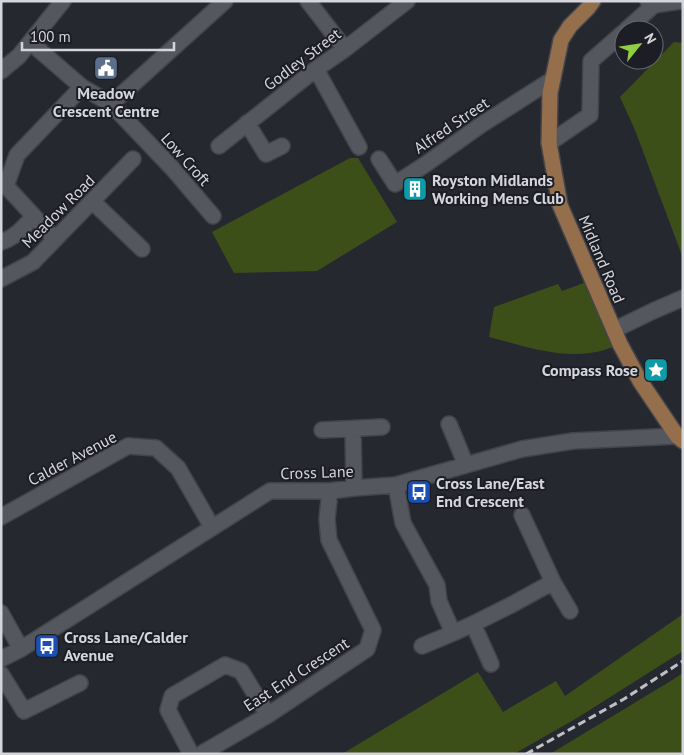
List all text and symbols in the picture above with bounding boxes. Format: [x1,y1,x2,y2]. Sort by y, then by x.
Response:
scale bar [22,20,175,52]
north arrow [614,20,664,70]
street label: Godley Street [259,23,345,95]
text: 100 m [30,27,71,46]
text: N [640,30,660,47]
public building icon: Meadow Crescent Centre [93,55,119,81]
place label: Meadow Crescent Centre [53,83,159,121]
street label: Alfred Street [410,92,493,157]
street label: Low Croft [157,128,215,190]
street label: Meadow Road [17,170,99,252]
place label: Royston Midlands Working Mens Club [432,170,564,208]
building icon: Royston Midlands Working Mens Club [402,176,428,202]
street label: Midland Road [574,212,630,306]
place icon: Compass Rose [643,357,669,383]
place label: Compass Rose [542,360,638,380]
street label: Calder Avenue [24,426,120,490]
street label: Cross Lane [280,461,354,483]
place label: Cross Lane/East End Crescent [436,473,545,511]
bus stop icon: Cross Lane/East End Crescent [406,479,432,505]
place label: Cross Lane/Calder Avenue [64,627,188,665]
street label: East End Crescent [240,632,353,715]
bus stop icon: Cross Lane/Calder Avenue [34,633,60,659]

